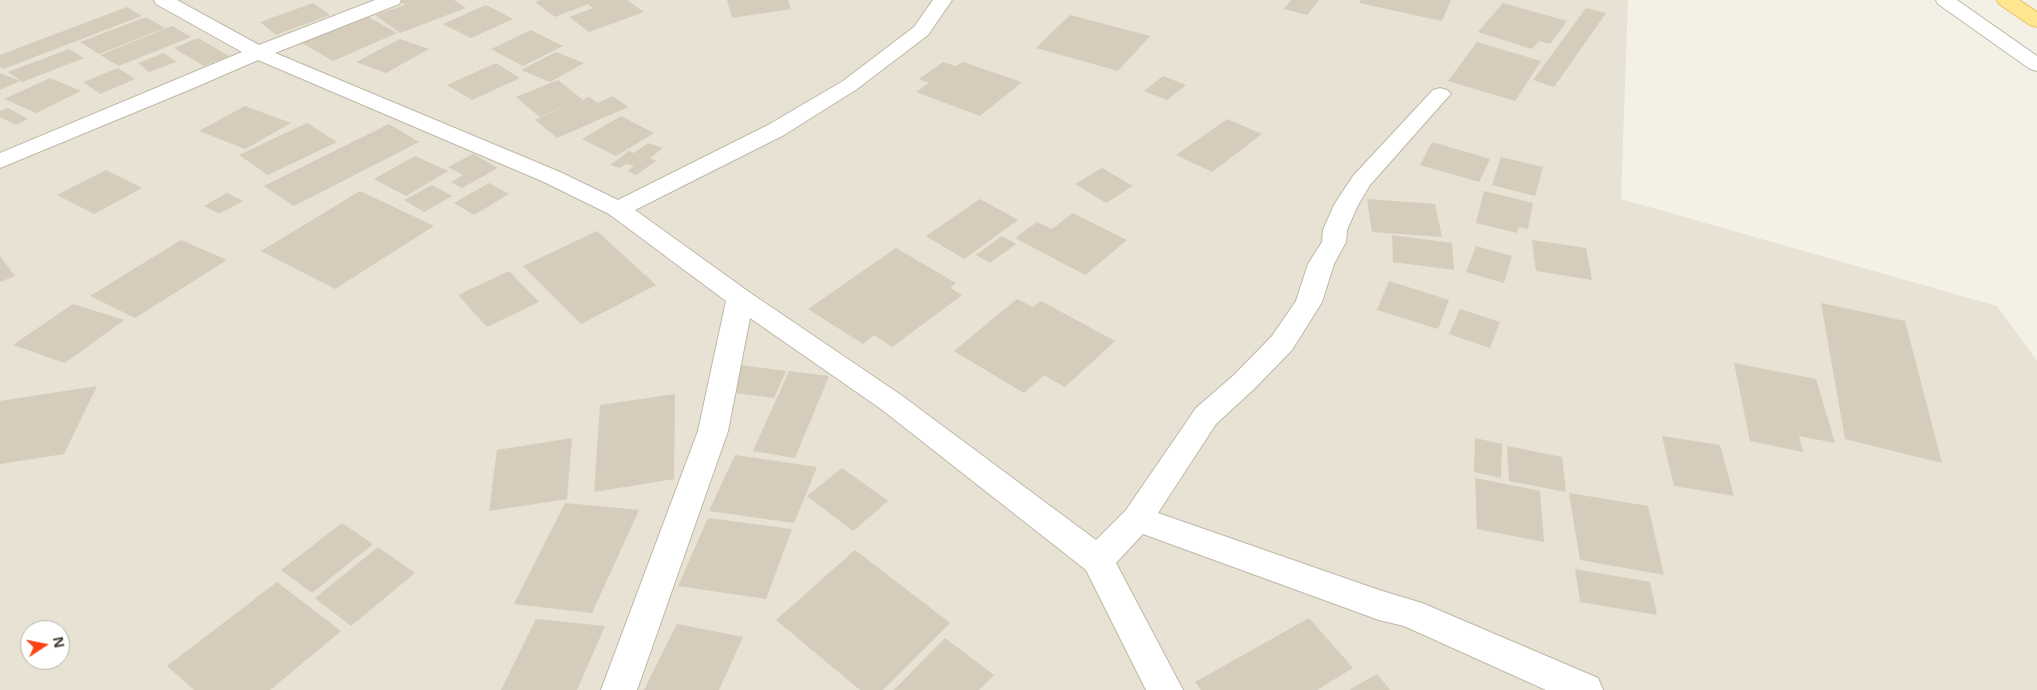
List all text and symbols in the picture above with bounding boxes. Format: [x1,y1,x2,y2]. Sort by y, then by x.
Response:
north arrow [20,620,70,670]
text: N [49,635,70,650]

